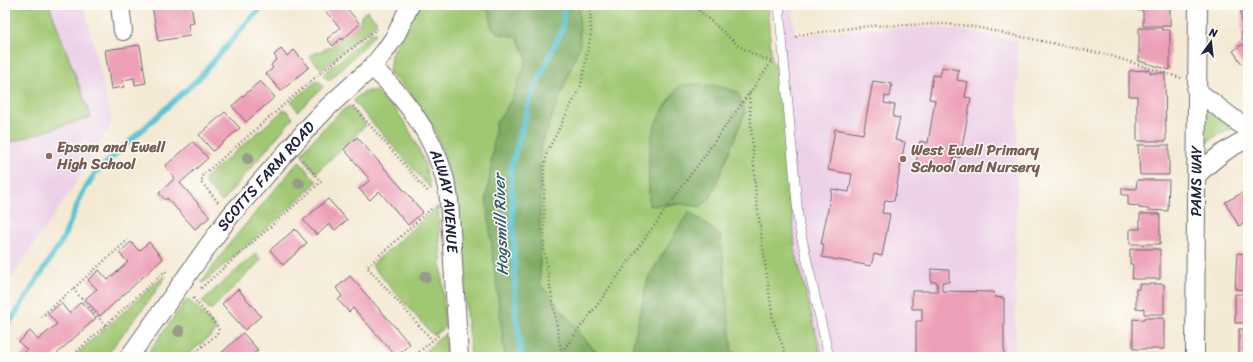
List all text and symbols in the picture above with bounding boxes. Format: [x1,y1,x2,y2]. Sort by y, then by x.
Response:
north arrow [1191,22,1231,62]
text: N [1206,22,1220,43]
street label: SCOTTS FARM ROAD [210,115,321,237]
place label: Epsom and Ewell High School [56,134,166,177]
place label: West Ewell Primary School and Nursery [910,137,1040,180]
street label: ALWAY AVENUE [422,144,465,255]
street label: PAMS WAY [1183,145,1209,217]
marker: Epsom and Ewell High School [44,151,54,161]
marker: West Ewell Primary School and Nursery [898,154,908,164]
water label: Hogsmill River [484,170,517,276]

